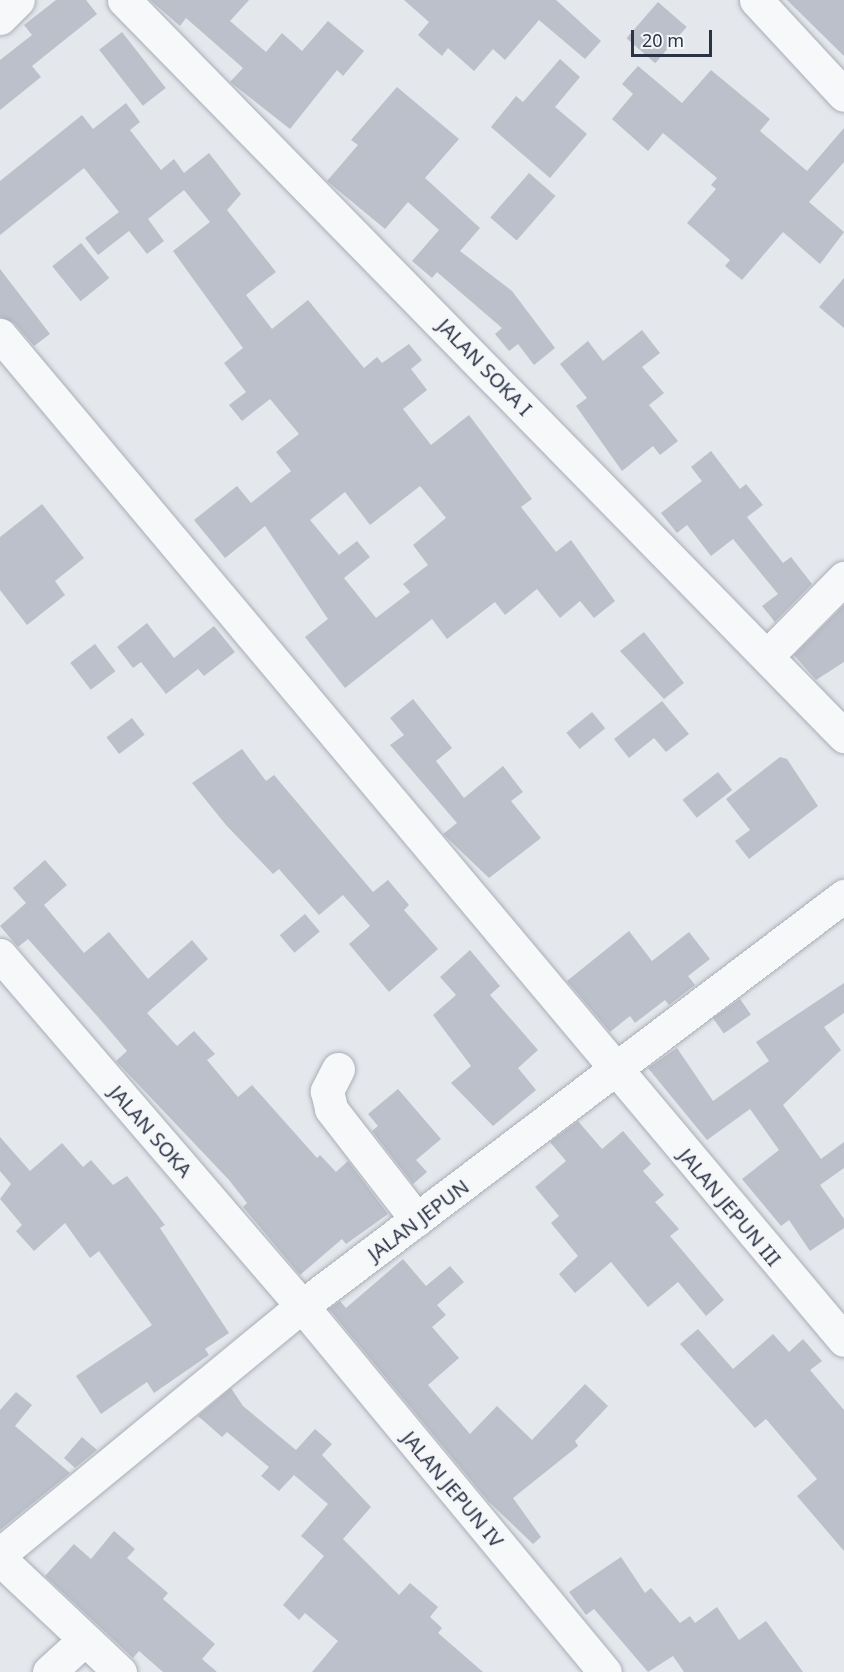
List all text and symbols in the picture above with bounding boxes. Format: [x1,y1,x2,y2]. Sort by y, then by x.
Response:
scale bar [634,18,715,56]
text: 20 m [642,28,684,52]
street label: JALAN SOKA I [433,313,537,421]
street label: JALAN SOKA [105,1080,197,1182]
street label: JALAN JEPUN III [674,1143,786,1271]
street label: JALAN JEPUN [363,1174,473,1266]
street label: JALAN JEPUN IV [397,1426,509,1552]

